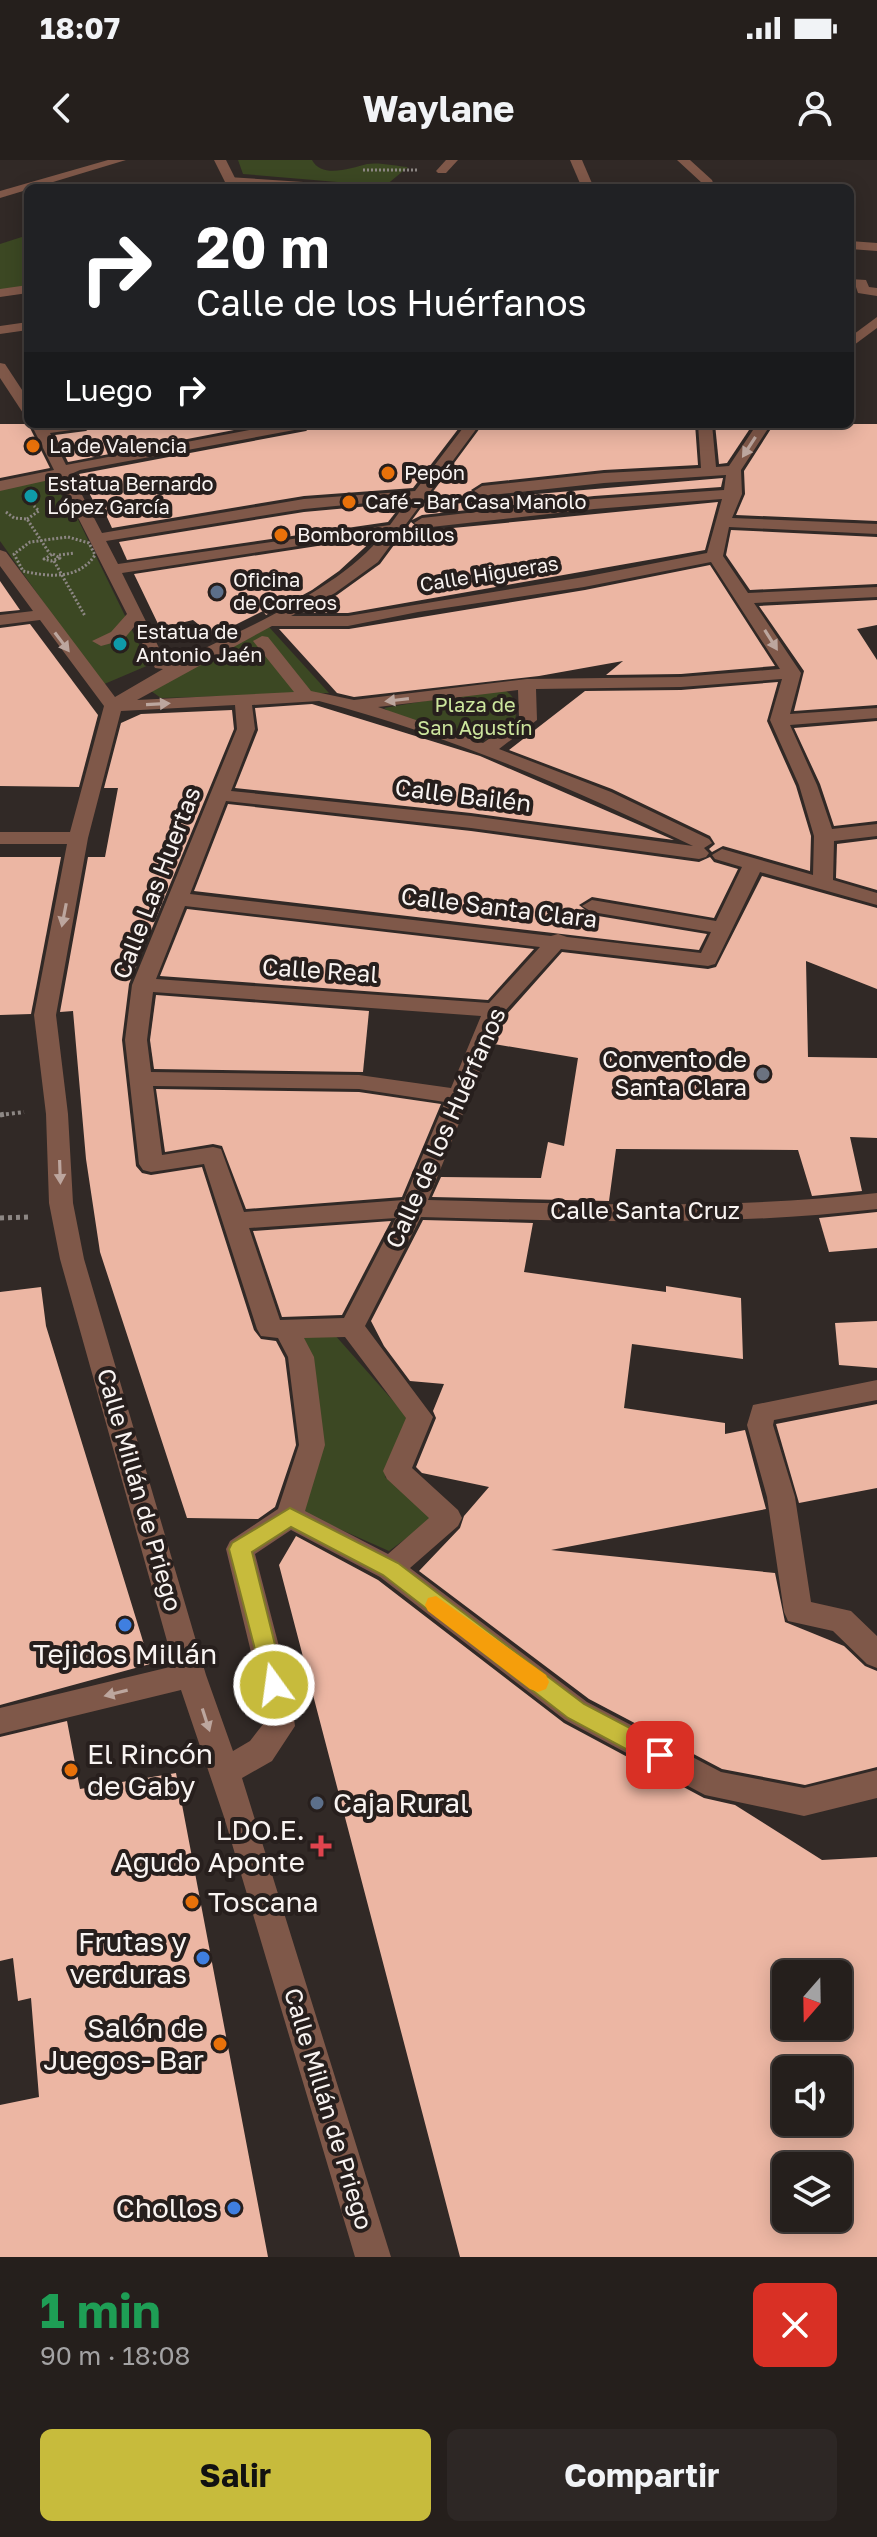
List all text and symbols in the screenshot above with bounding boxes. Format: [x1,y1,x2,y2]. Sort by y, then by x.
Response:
text: 18:07 [40,10,120,46]
icon: back [40,86,84,130]
icon: person [793,86,837,130]
text: Waylane [362,87,515,130]
text: 20 m [196,213,330,280]
icon: right [64,216,168,320]
text: Calle de los Huérfanos [196,281,587,324]
icon: right [169,368,213,412]
text: Luego [64,372,153,408]
place label: La de Valencia [49,433,187,457]
one-way arrow [743,436,757,458]
marker: La de Valencia [24,437,42,455]
place label: Pepón [404,460,465,484]
marker: Pepón [379,464,397,482]
place label: Estatua Bernardo López García [47,471,214,518]
marker: Estatua Bernardo López García [22,487,40,505]
place label: Café - Bar Casa Manolo [365,489,587,513]
marker: Café - Bar Casa Manolo [340,493,358,511]
place label: Bomborombillos [297,522,455,546]
marker: Bomborombillos [272,526,290,544]
street label: Calle Higueras [418,550,560,596]
place label: Oficina de Correos [233,567,337,614]
marker: Oficina de Correos [208,583,226,601]
place label: Estatua de Antonio Jaén [136,619,262,666]
one-way arrow [764,629,779,650]
one-way arrow [53,631,69,652]
marker: Estatua de Antonio Jaén [111,635,129,653]
park label: Plaza de San Agustín [417,692,533,739]
one-way arrow [384,693,409,706]
one-way arrow [146,697,171,710]
street label: Calle Bailén [393,772,533,817]
street label: Calle Las Huertas [106,782,206,983]
street label: Calle Santa Clara [399,880,599,933]
one-way arrow [57,903,70,928]
street label: Calle Real [261,951,379,988]
street label: Calle de los Huérfanos [378,1003,511,1252]
place label: Convento de Santa Clara [602,1044,747,1101]
marker: Convento de Santa Clara [754,1065,772,1083]
one-way arrow [54,1160,67,1185]
street label: Calle Santa Cruz [550,1195,740,1224]
street label: Calle Millán de Priego [92,1365,189,1614]
marker: Tejidos Millán [116,1616,134,1634]
place label: Tejidos Millán [33,1637,217,1670]
position arrow [232,1643,316,1727]
one-way arrow [103,1688,128,1700]
one-way arrow [200,1708,213,1732]
pin [626,1721,694,1789]
icon: arrive [638,1733,682,1777]
place label: El Rincón de Gaby [87,1737,213,1802]
marker: El Rincón de Gaby [62,1761,80,1779]
place label: Caja Rural [333,1786,469,1819]
marker: Caja Rural [308,1794,326,1812]
place label: LDO.E. Agudo Aponte [114,1813,305,1878]
marker: LDO.E. Agudo Aponte [312,1837,330,1855]
place label: Toscana [208,1885,319,1918]
marker: Toscana [183,1893,201,1911]
place label: Frutas y verduras [70,1925,187,1990]
marker: Frutas y verduras [194,1949,212,1967]
north arrow [772,1960,852,2040]
map controls [772,1960,852,2232]
street label: Calle Millán de Priego [279,1984,380,2233]
place label: Salón de Juegos- Bar [43,2011,204,2076]
marker: Salón de Juegos- Bar [211,2035,229,2053]
button: sound [772,2056,852,2136]
button: layers [772,2152,852,2232]
place label: Chollos [116,2191,218,2224]
marker: Chollos [225,2199,243,2217]
text: 1 min [40,2281,161,2339]
button: close [753,2283,837,2367]
text: 90 m · 18:08 [40,2340,190,2371]
button: Salir [40,2429,431,2521]
button: Compartir [447,2429,837,2521]

